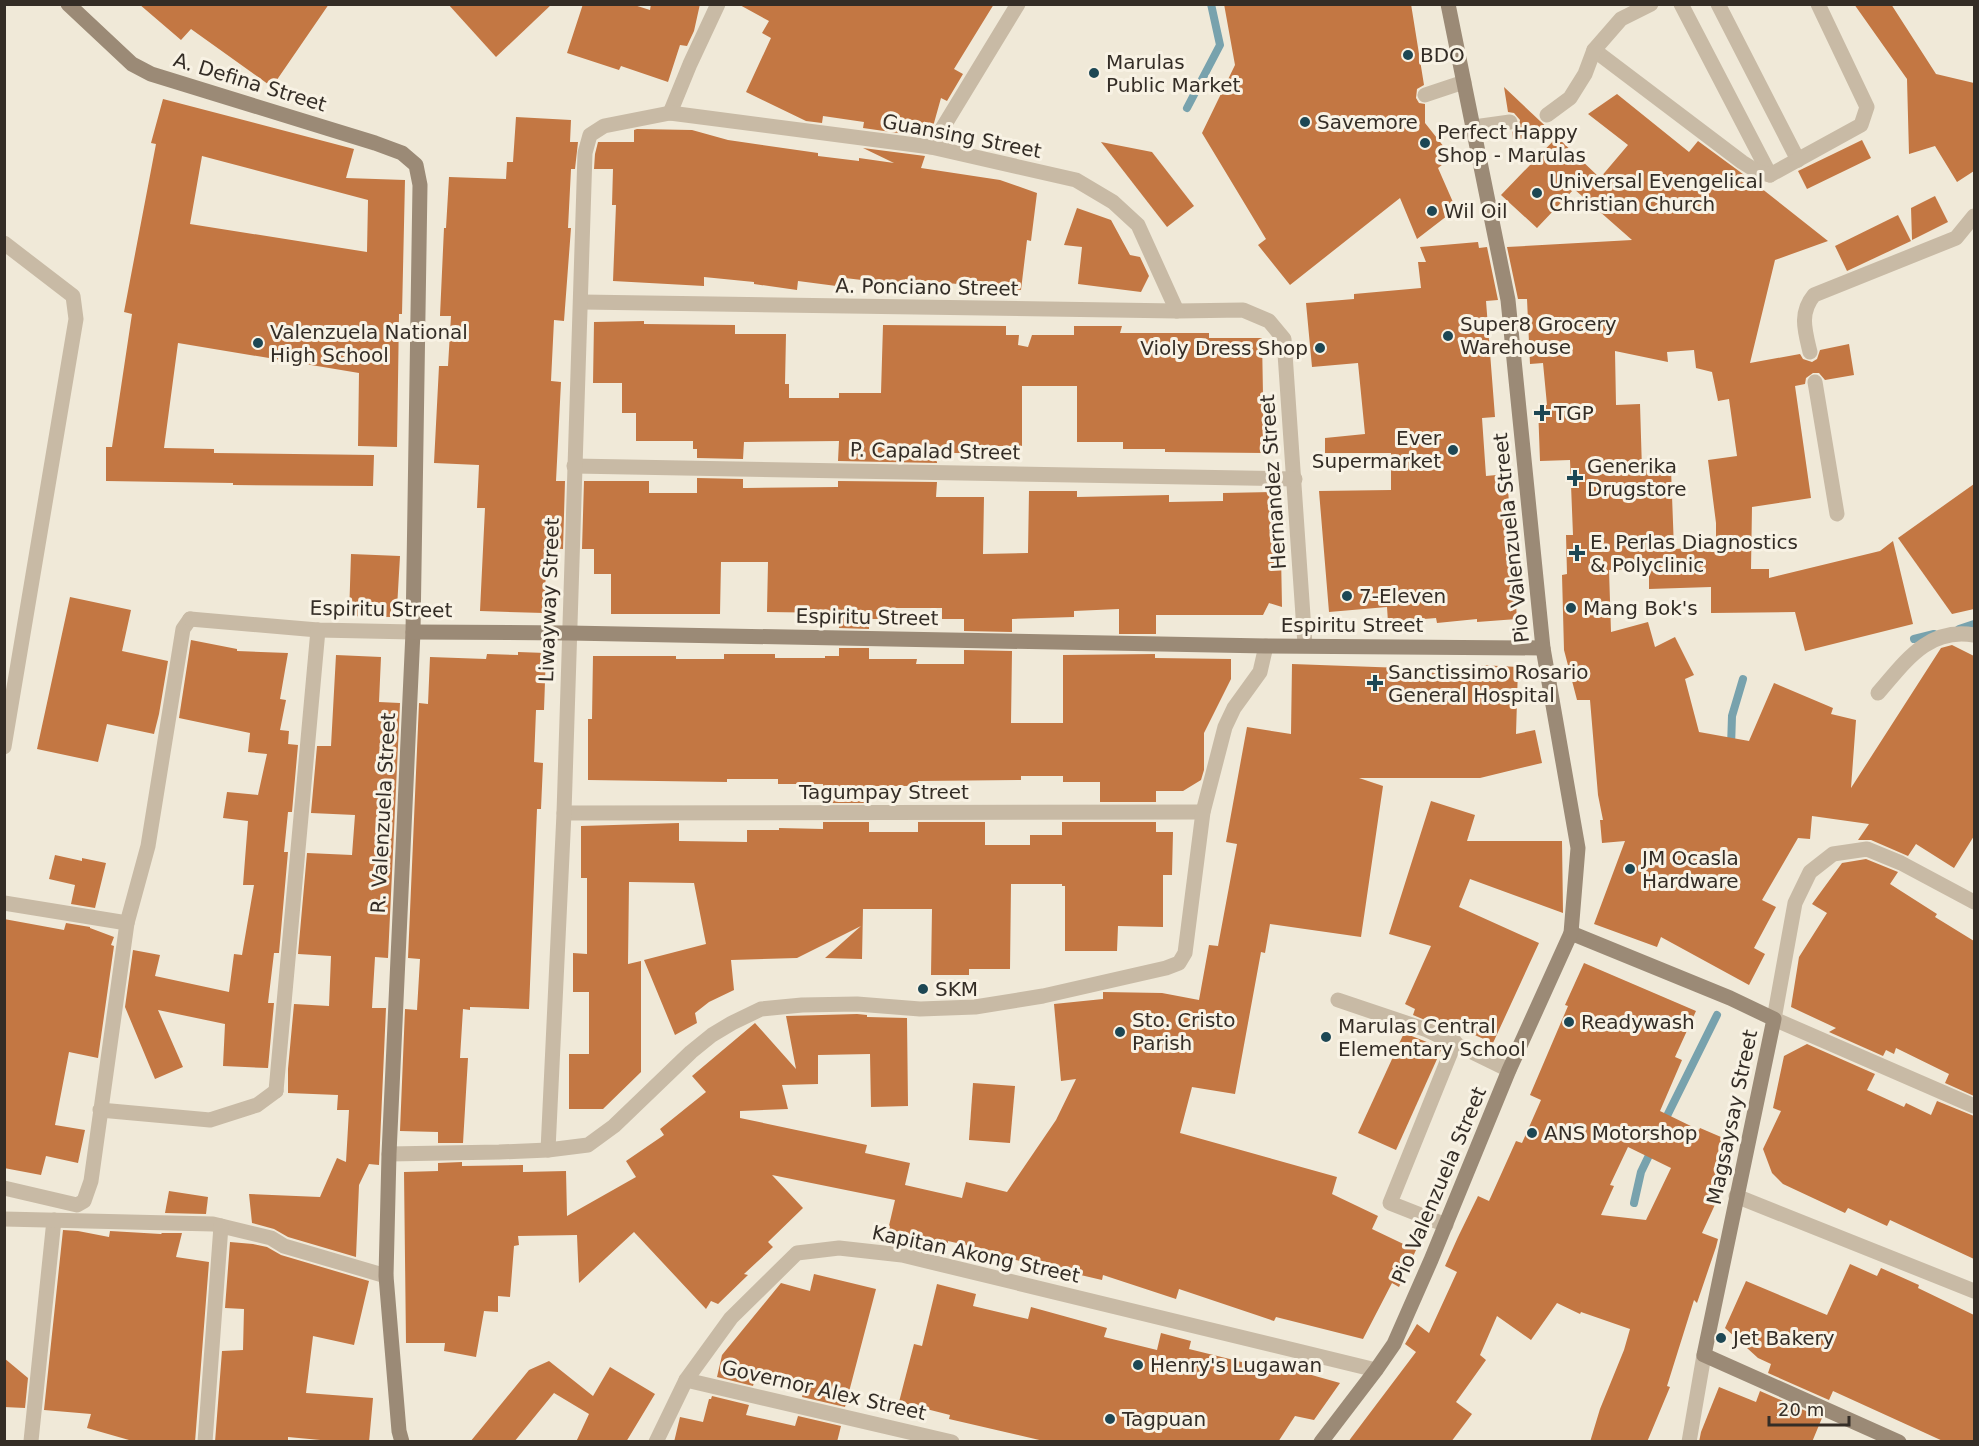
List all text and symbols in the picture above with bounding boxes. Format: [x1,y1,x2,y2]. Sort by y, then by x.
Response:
place label: BDO [1420,43,1465,67]
street label: A. Defina Street [171,47,329,117]
marker: BDO [1401,48,1415,62]
place label: Marulas Public Market [1106,50,1240,97]
marker: Marulas Public Market [1087,66,1101,80]
street label: Guansing Street [880,109,1044,163]
place label: Savemore [1317,110,1418,134]
marker: Savemore [1298,115,1312,129]
place label: Perfect Happy Shop - Marulas [1437,120,1586,167]
marker: Perfect Happy Shop - Marulas [1418,136,1432,150]
place label: Universal Evengelical Christian Church [1549,169,1763,216]
marker: Universal Evengelical Christian Church [1530,186,1544,200]
place label: Wil Oil [1444,199,1508,223]
marker: Wil Oil [1425,204,1439,218]
street label: A. Ponciano Street [835,273,1019,301]
place label: Super8 Grocery Warehouse [1460,312,1617,359]
place label: Valenzuela National High School [270,320,468,367]
marker: Super8 Grocery Warehouse [1441,329,1455,343]
marker: Valenzuela National High School [251,336,265,350]
place label: Violy Dress Shop [1140,336,1308,360]
marker: Violy Dress Shop [1313,341,1327,355]
street label: Hernandez Street [1255,393,1291,570]
place label: TGP [1553,401,1594,425]
marker: TGP [1535,406,1549,420]
place label: Ever Supermarket [1312,426,1442,473]
street label: Pio Valenzuela Street [1488,432,1534,644]
street label: P. Capalad Street [850,438,1021,464]
marker: Ever Supermarket [1446,443,1460,457]
place label: Generika Drugstore [1587,454,1687,501]
marker: Generika Drugstore [1568,471,1582,485]
street label: Liwayway Street [534,517,564,683]
place label: E. Perlas Diagnostics & Polyclinic [1590,530,1798,577]
marker: E. Perlas Diagnostics & Polyclinic [1568,544,1586,562]
place label: 7-Eleven [1359,584,1446,608]
marker: 7-Eleven [1340,589,1354,603]
street label: Espiritu Street [309,596,453,622]
place label: Mang Bok's [1583,596,1698,620]
marker: Mang Bok's [1564,601,1578,615]
street label: Espiritu Street [795,604,939,630]
street label: Espiritu Street [1281,613,1424,637]
place label: Sanctissimo Rosario General Hospital [1388,660,1588,707]
marker: Sanctissimo Rosario General Hospital [1366,674,1384,692]
street label: R. Valenzuela Street [366,712,400,914]
street label: Tagumpay Street [798,780,969,804]
place label: JM Ocasla Hardware [1640,846,1739,893]
marker: JM Ocasla Hardware [1623,862,1637,876]
place label: SKM [935,977,978,1001]
marker: SKM [916,982,930,996]
place label: Sto. Cristo Parish [1132,1008,1235,1055]
place label: Readywash [1581,1010,1695,1034]
place label: Marulas Central Elementary School [1338,1014,1526,1061]
marker: Readywash [1562,1015,1576,1029]
marker: Sto. Cristo Parish [1113,1025,1127,1039]
street label: Magsaysay Street [1702,1027,1762,1207]
marker: Marulas Central Elementary School [1319,1030,1333,1044]
street label: Pio Valenzuela Street [1387,1083,1491,1287]
place label: ANS Motorshop [1544,1121,1698,1145]
marker: ANS Motorshop [1525,1126,1539,1140]
street label: Kapitan Akong Street [870,1220,1082,1288]
place label: Jet Bakery [1731,1326,1835,1350]
marker: Jet Bakery [1714,1331,1728,1345]
place label: Henry's Lugawan [1150,1353,1322,1377]
street label: Governor Alex Street [719,1355,929,1425]
marker: Henry's Lugawan [1131,1358,1145,1372]
scale bar [1769,1389,1848,1427]
text: 20 m [1778,1399,1824,1420]
place label: Tagpuan [1121,1407,1206,1431]
marker: Tagpuan [1103,1412,1117,1426]

